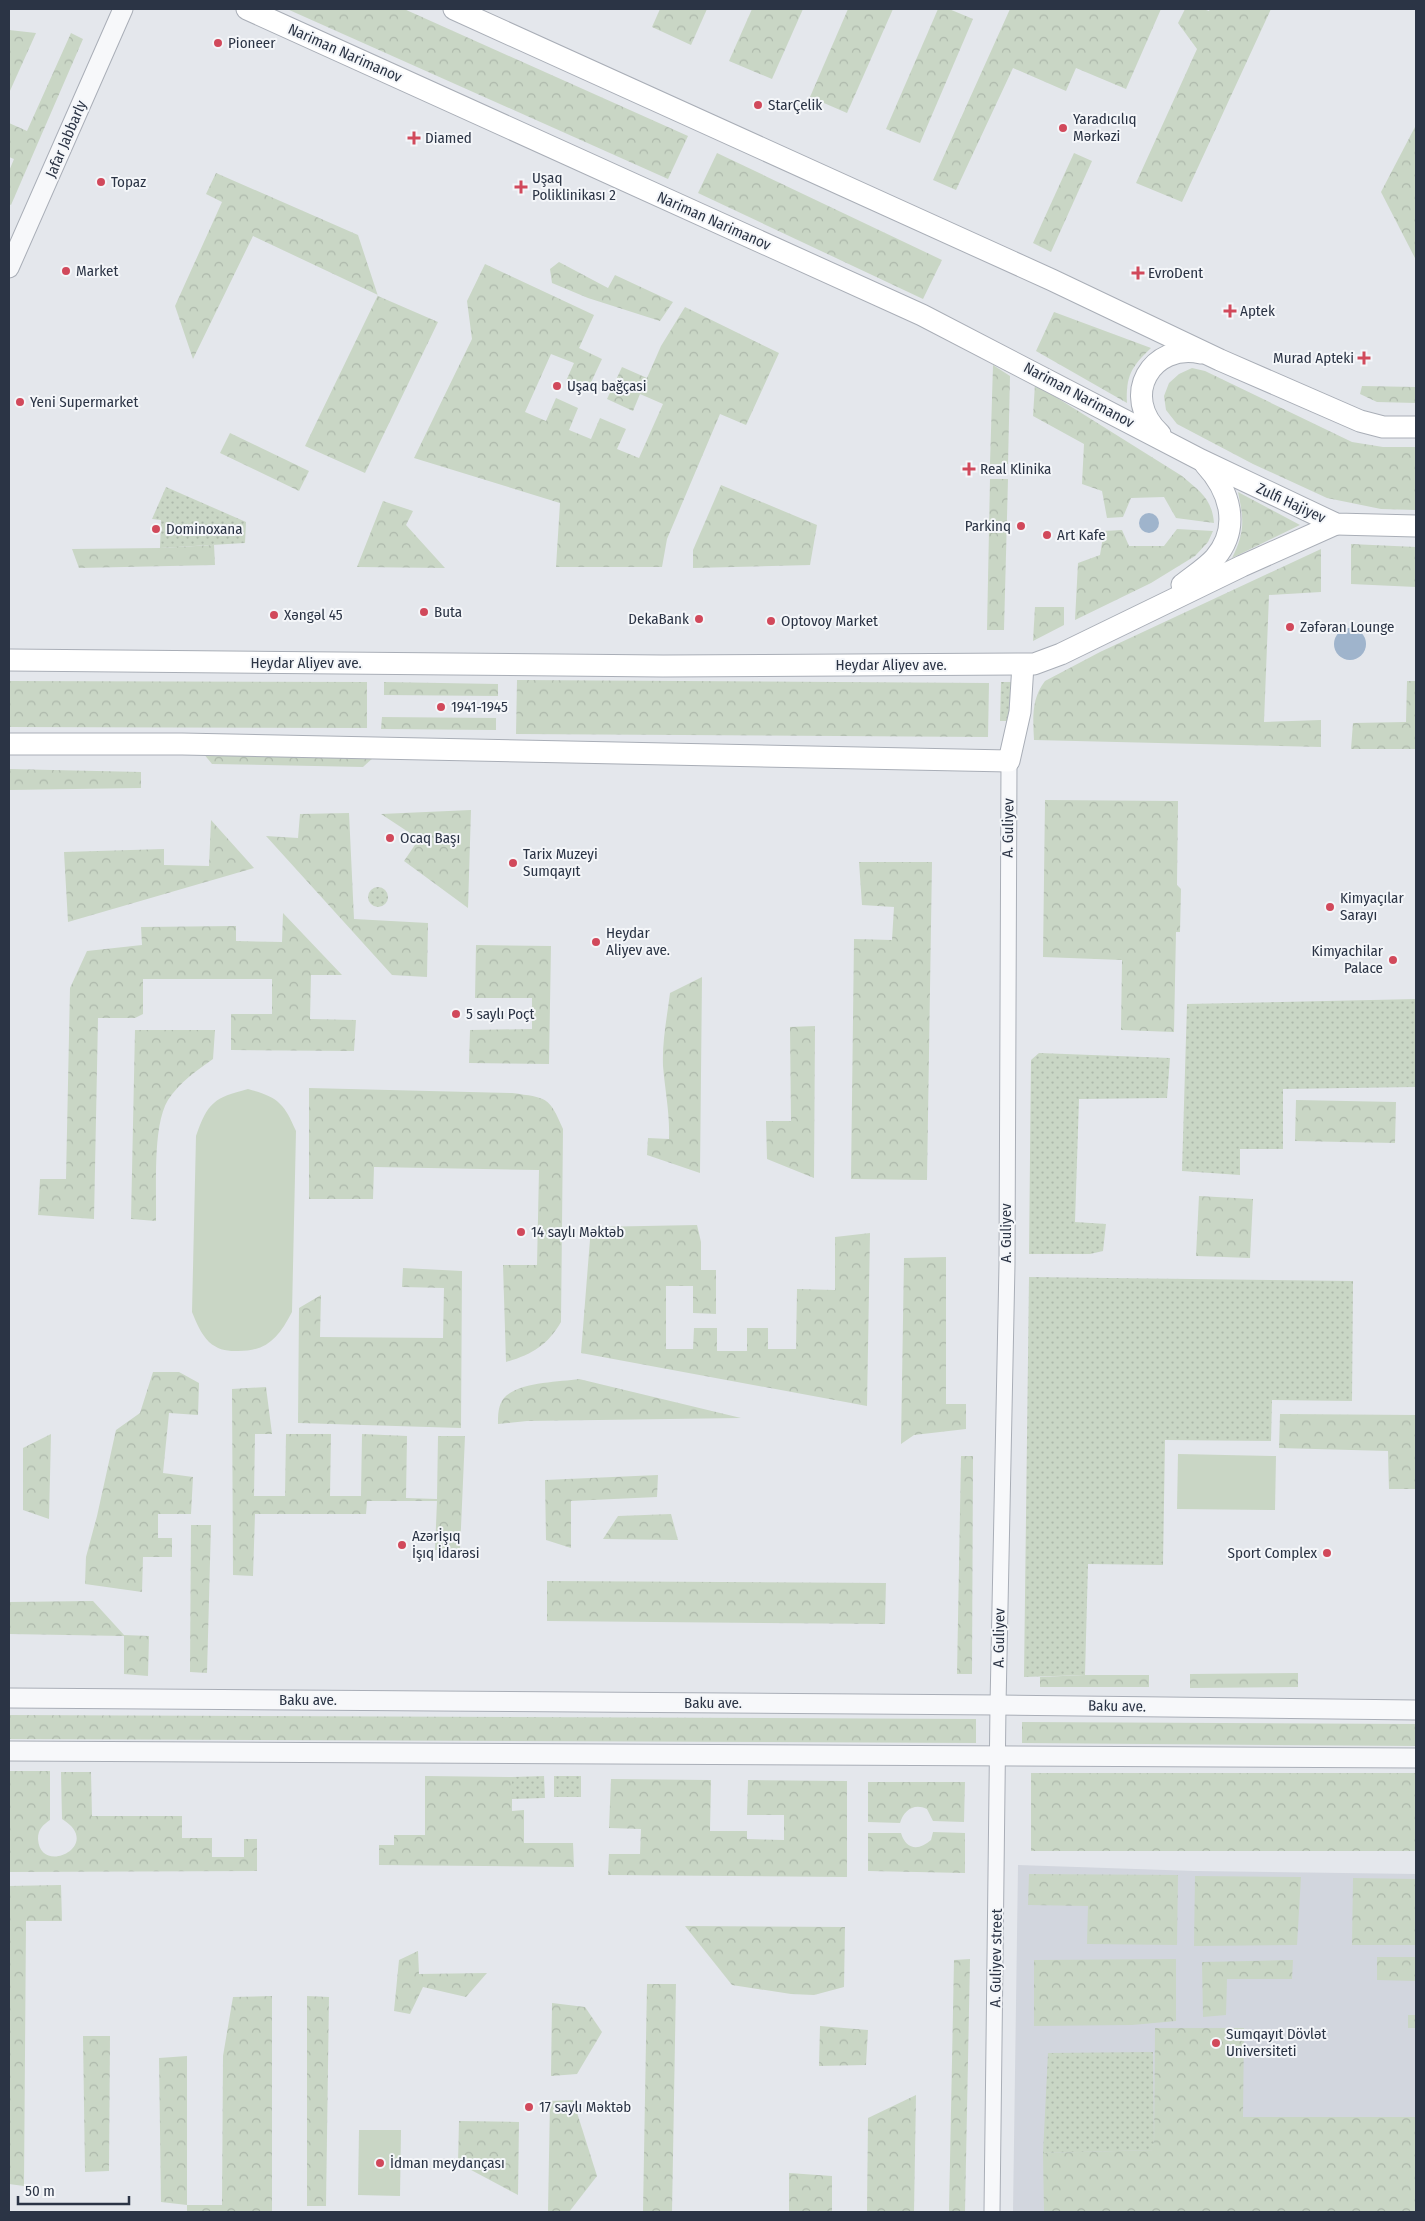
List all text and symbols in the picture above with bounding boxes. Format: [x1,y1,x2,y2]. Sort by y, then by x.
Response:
street label: Nariman Narimanov [285,20,405,86]
place label: Pioneer [228,34,276,52]
marker: Pioneer [212,37,224,49]
place label: StarÇelik [768,96,822,114]
street label: Jafar Jabbarly [42,97,90,180]
marker: StarÇelik [752,99,764,111]
place label: Yaradıcılıq Mərkəzi [1073,110,1137,145]
marker: Yaradıcılıq Mərkəzi [1057,122,1069,134]
place label: Diamed [425,129,472,147]
marker: Diamed [407,131,421,145]
place label: Uşaq Poliklinikası 2 [532,169,616,204]
place label: Topaz [111,173,146,191]
marker: Topaz [95,176,107,188]
marker: Uşaq Poliklinikası 2 [514,180,528,194]
street label: Nariman Narimanov [654,188,774,254]
place label: Market [76,262,119,280]
place label: EvroDent [1148,264,1203,282]
marker: Market [60,265,72,277]
marker: EvroDent [1132,267,1144,279]
place label: Aptek [1240,302,1275,320]
marker: Aptek [1224,305,1236,317]
place label: Murad Apteki [1273,349,1354,367]
marker: Murad Apteki [1358,352,1370,364]
street label: Nariman Narimanov [1021,358,1138,432]
place label: Uşaq bağçasi [567,377,647,395]
marker: Uşaq bağçasi [551,380,563,392]
place label: Yeni Supermarket [30,393,139,411]
marker: Yeni Supermarket [14,396,26,408]
place label: Real Klinika [980,460,1051,478]
marker: Real Klinika [962,462,976,476]
street label: Zulfi Hajiyev [1253,479,1329,527]
place label: Parkinq [965,517,1011,535]
place label: Dominoxana [166,520,243,538]
marker: Parkinq [1015,520,1027,532]
marker: Dominoxana [150,523,162,535]
place label: Art Kafe [1057,526,1106,544]
marker: Art Kafe [1041,529,1053,541]
place label: Buta [434,603,462,621]
place label: Xәngәl 45 [284,606,343,624]
marker: Buta [418,606,430,618]
marker: Xәngәl 45 [268,609,280,621]
place label: DekaBank [628,610,689,628]
place label: Optovoy Market [781,612,878,630]
marker: DekaBank [693,613,705,625]
marker: Optovoy Market [765,615,777,627]
place label: Zәfәran Lounge [1300,618,1394,636]
marker: Zәfәran Lounge [1284,621,1296,633]
street label: Heydar Aliyev ave. [250,654,362,672]
street label: Heydar Aliyev ave. [835,656,947,674]
place label: 1941-1945 [451,698,508,716]
marker: 1941-1945 [435,701,447,713]
street label: A. Guliyev [998,798,1018,858]
place label: Ocaq Başı [400,829,460,847]
marker: Ocaq Başı [384,832,396,844]
place label: Tarix Muzeyi Sumqayıt [523,845,598,880]
marker: Tarix Muzeyi Sumqayıt [507,857,519,869]
place label: Kimyaçılar Sarayı [1340,889,1404,924]
marker: Kimyaçılar Sarayı [1324,901,1336,913]
place label: Heydar Aliyev ave. [606,924,670,959]
marker: Heydar Aliyev ave. [590,936,602,948]
place label: Kimyachilar Palace [1311,942,1384,977]
marker: Kimyachilar Palace [1387,954,1399,966]
place label: 5 saylı Poçt [466,1005,534,1023]
marker: 5 saylı Poçt [450,1008,462,1020]
street label: A. Guliyev [997,1203,1015,1263]
place label: 14 saylı Məktəb [531,1223,624,1241]
marker: 14 saylı Məktəb [515,1226,527,1238]
place label: Azərİşıq İşıq İdarəsi [412,1527,480,1562]
marker: Azərİşıq İşıq İdarəsi [396,1539,408,1551]
place label: Sport Complex [1228,1544,1317,1562]
marker: Sport Complex [1321,1547,1333,1559]
street label: A. Guliyev [989,1608,1009,1668]
street label: Baku ave. [279,1691,337,1709]
street label: Baku ave. [684,1694,742,1712]
street label: Baku ave. [1088,1696,1146,1716]
street label: A. Guliyev street [986,1908,1006,2008]
place label: Sumqayıt Dövlət Universiteti [1226,2025,1326,2060]
marker: Sumqayıt Dövlət Universiteti [1210,2037,1222,2049]
place label: 17 saylı Məktəb [539,2098,631,2116]
marker: 17 saylı Məktəb [523,2101,535,2113]
place label: İdman meydançası [390,2154,505,2172]
marker: İdman meydançası [374,2157,386,2169]
scale bar [18,2174,129,2206]
text: 50 m [25,2182,55,2200]

